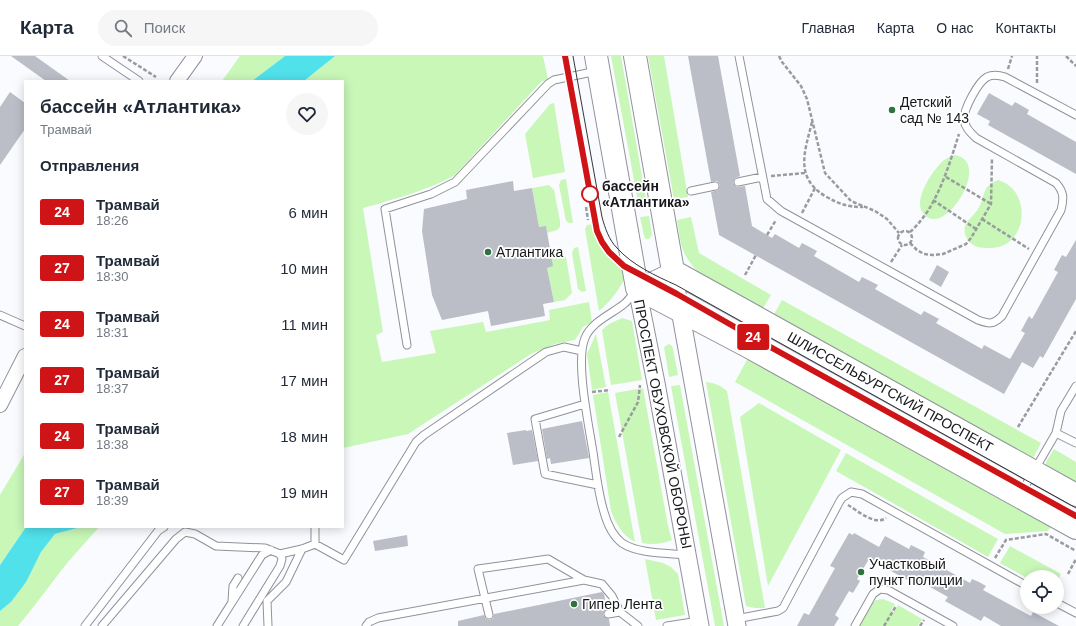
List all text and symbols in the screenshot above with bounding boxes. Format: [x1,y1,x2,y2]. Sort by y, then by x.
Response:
search box [98,10,378,46]
text: Карта [20,17,74,38]
icon: search [112,17,134,39]
text: Поиск [144,19,185,36]
text: Главная [801,20,855,36]
text: Карта [877,20,914,36]
text: О нас [936,20,974,36]
text: Контакты [996,20,1056,36]
button: heart [286,93,328,135]
place label: Детский сад № 143 [900,94,969,126]
text: бассейн «Атлантика» [40,96,241,117]
marker: Детский сад № 143 [887,105,897,115]
text: Трамвай [40,122,92,137]
text: Отправления [40,157,139,174]
place label: бассейн «Атлантика» [602,178,690,210]
marker: бассейн «Атлантика» [581,185,599,203]
text: Трамвай [96,196,160,213]
text: 24 [54,204,70,220]
text: 6 мин [289,204,328,221]
text: 18:26 [96,213,129,228]
place label: Атлантика [496,244,563,260]
marker: Атлантика [483,247,493,257]
text: Трамвай [96,252,160,269]
text: 27 [54,260,70,276]
text: 10 мин [280,260,328,277]
text: 18:30 [96,269,129,284]
street label: ПРОСПЕКТ ОБУХОВСКОЙ ОБОРОНЫ [631,298,696,550]
text: Трамвай [96,308,160,325]
text: 24 [54,316,70,332]
text: 11 мин [281,316,328,333]
line badge: 24 [735,324,771,350]
text: 18:31 [96,325,129,340]
street label: ШЛИССЕЛЬБУРГСКИЙ ПРОСПЕКТ [785,328,996,456]
text: 24 [745,329,761,345]
text: Трамвай [96,364,160,381]
text: 27 [54,372,70,388]
text: 17 мин [280,372,328,389]
text: 18:37 [96,381,129,396]
text: Трамвай [96,420,160,437]
text: 24 [54,428,70,444]
text: 18 мин [280,428,328,445]
text: 18:38 [96,437,129,452]
text: Трамвай [96,476,160,493]
text: 27 [54,484,70,500]
text: 19 мин [280,484,328,501]
text: 18:39 [96,493,129,508]
place label: Участковый пункт полиции [869,556,963,588]
marker: Участковый пункт полиции [856,567,866,577]
map controls [1020,570,1064,614]
button: locate [1020,570,1064,614]
place label: Гипер Лента [582,596,663,612]
marker: Гипер Лента [569,599,579,609]

